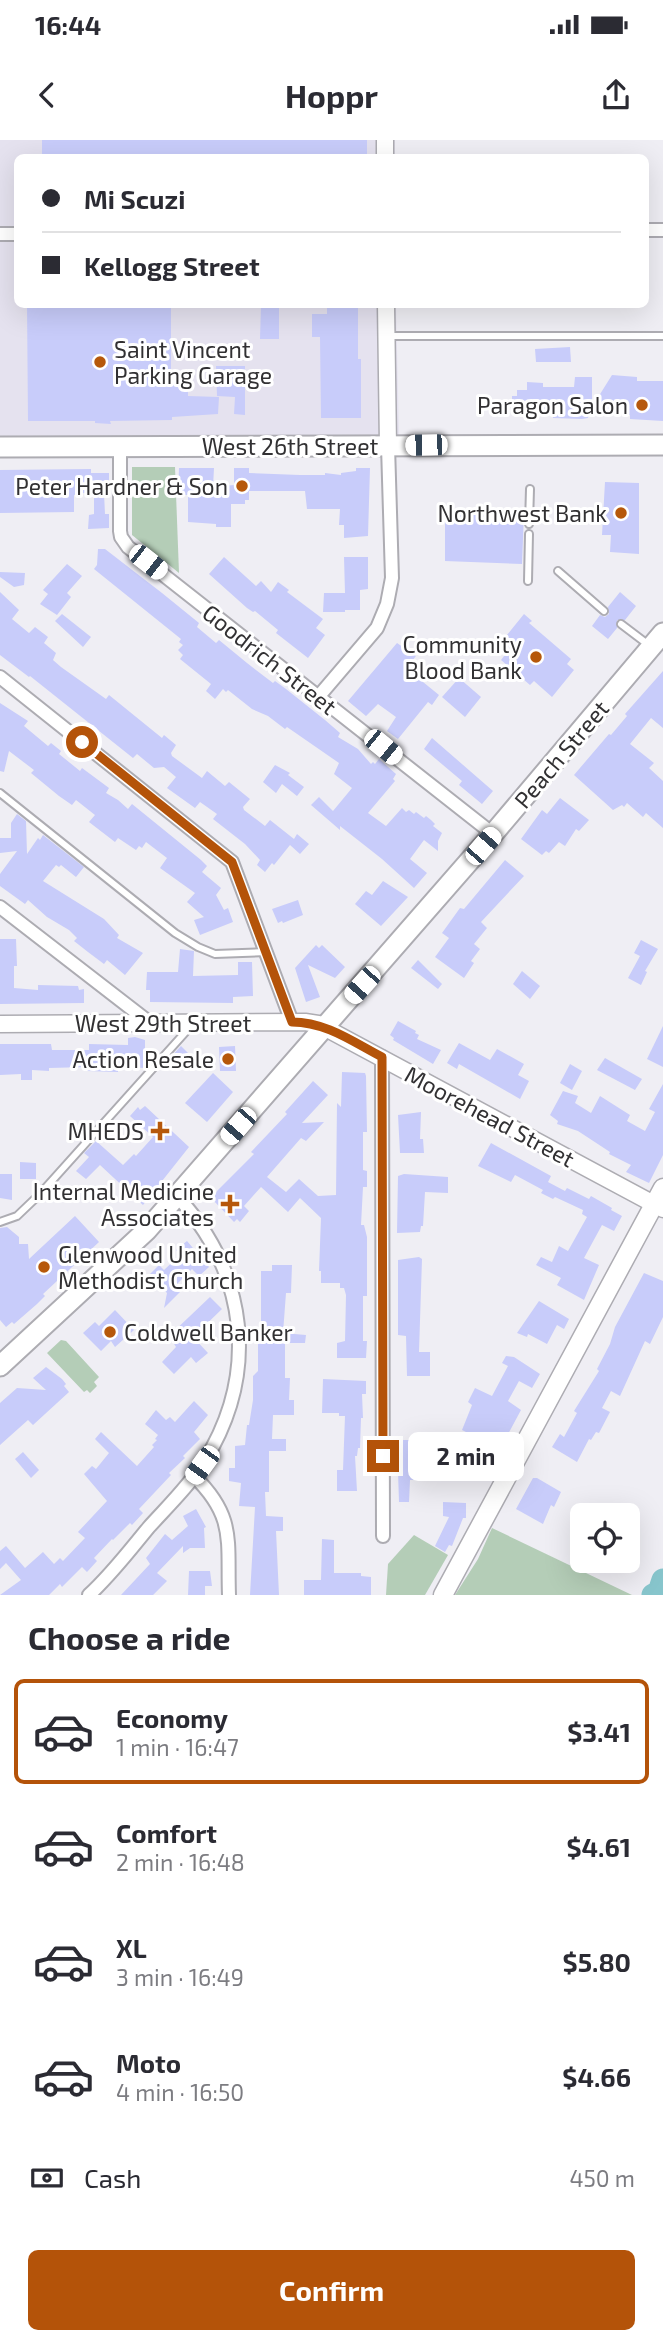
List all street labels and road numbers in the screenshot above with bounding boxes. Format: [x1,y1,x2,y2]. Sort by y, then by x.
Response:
street label: West 26th Street [202,432,379,460]
street label: Goodrich Street [197,598,343,720]
street label: Peach Street [508,694,614,814]
street label: West 29th Street [75,1009,252,1037]
street label: Moorehead Street [400,1059,580,1173]

